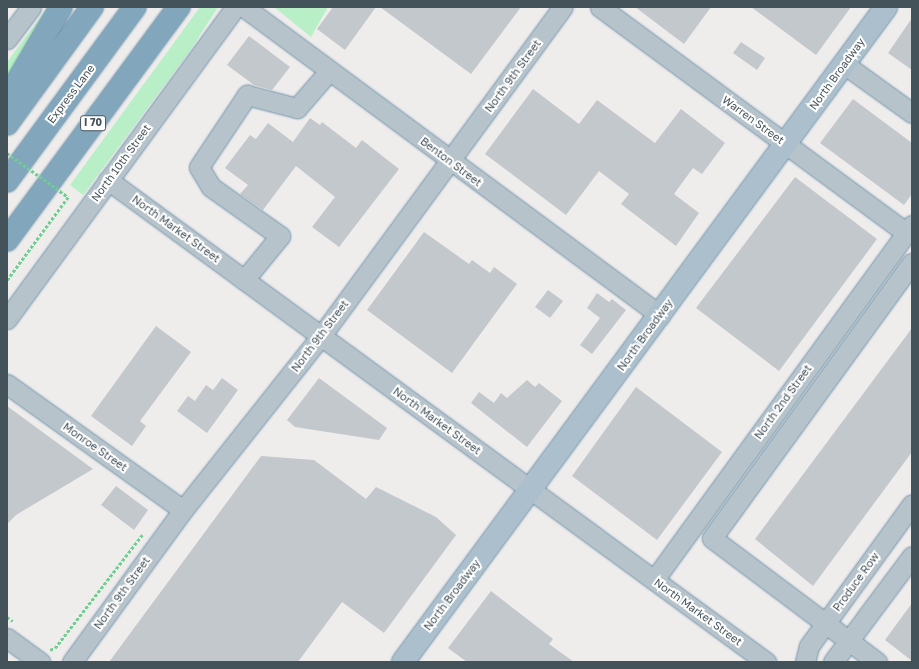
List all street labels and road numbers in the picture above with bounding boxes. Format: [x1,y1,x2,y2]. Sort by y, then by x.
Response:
street label: North Broadway [807,36,867,112]
street label: North 9th Street [482,37,544,115]
street label: Express Lane [45,62,97,126]
street label: Warren Street [719,93,787,147]
road number: I 70 [80,115,106,131]
street label: North 10th Street [89,122,153,204]
street label: Benton Street [418,135,484,189]
street label: North Market Street [129,193,223,265]
street label: North 9th Street [289,297,351,375]
street label: North Broadway [615,297,675,373]
street label: North 2nd Street [752,362,814,442]
street label: North Market Street [390,385,484,457]
street label: Monroe Street [60,420,130,474]
street label: Produce Row [830,550,882,614]
street label: North 9th Street [91,554,153,632]
street label: North Broadway [421,557,483,633]
street label: North Market Street [651,576,745,648]

